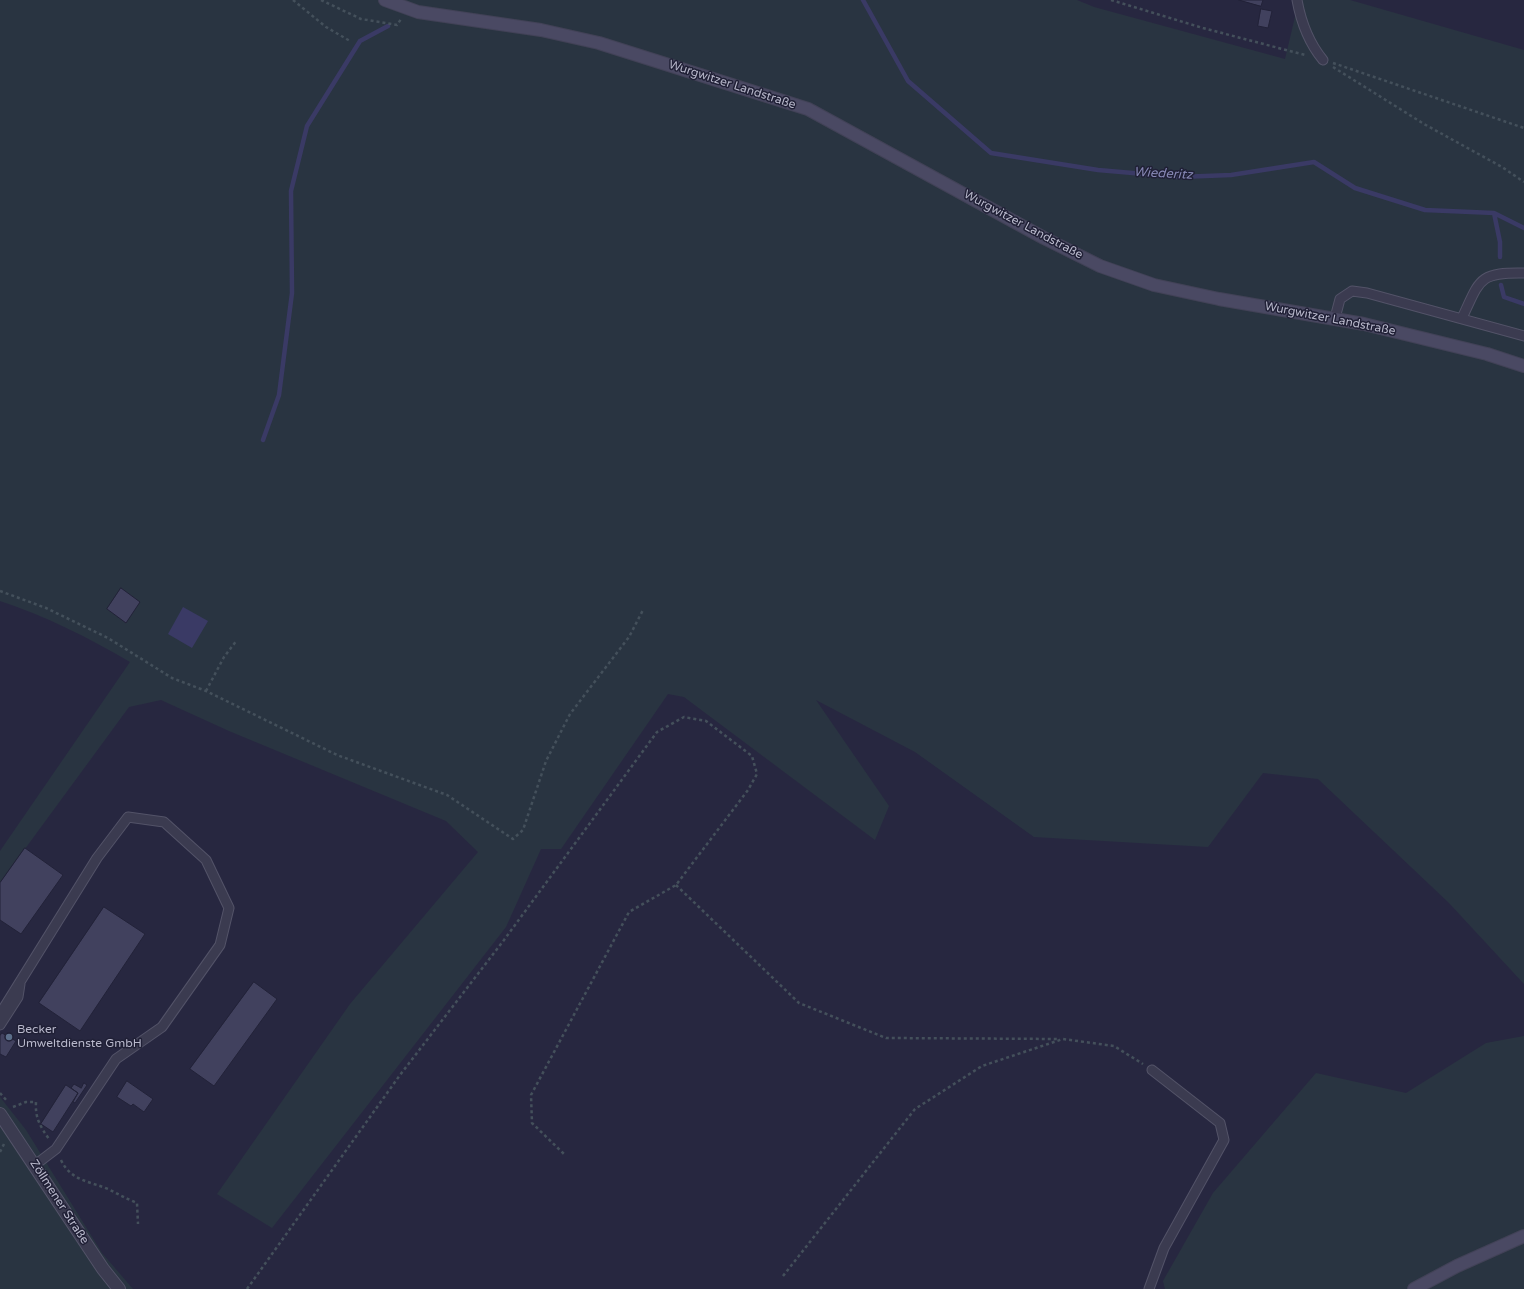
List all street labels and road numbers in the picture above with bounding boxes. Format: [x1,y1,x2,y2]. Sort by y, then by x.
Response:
street label: Wurgwitzer Landstraße [667,58,797,112]
street label: Wurgwitzer Landstraße [961,187,1085,263]
street label: Wurgwitzer Landstraße [1263,299,1397,339]
street label: Zöllmener Straße [26,1157,92,1247]

